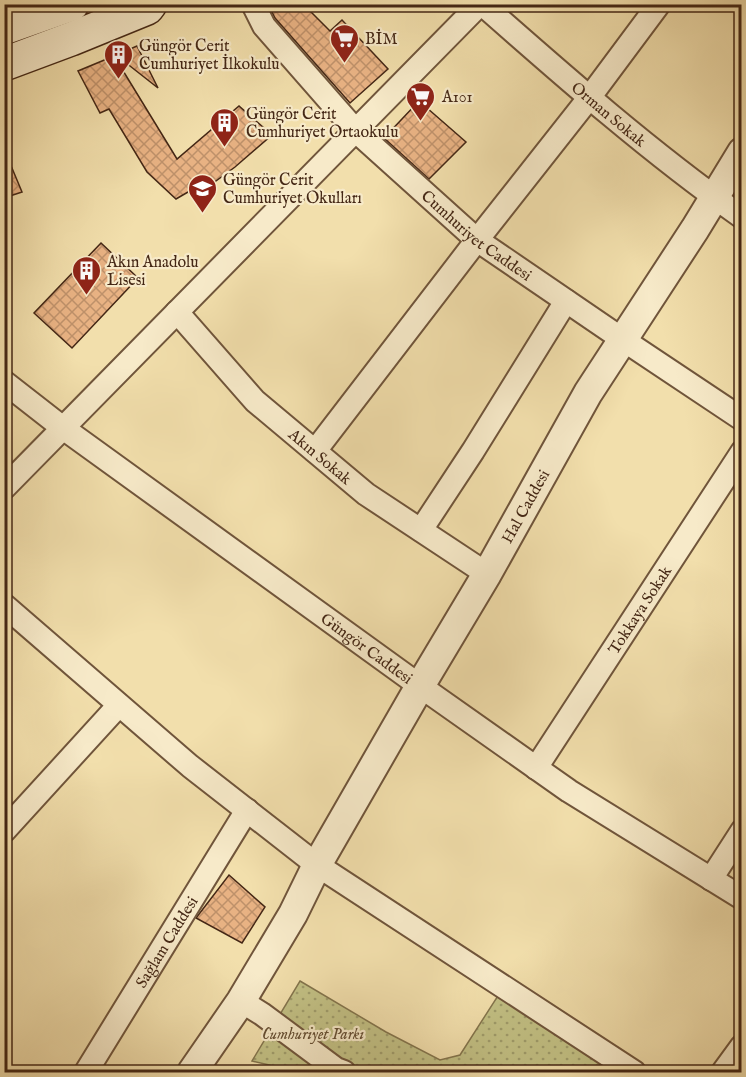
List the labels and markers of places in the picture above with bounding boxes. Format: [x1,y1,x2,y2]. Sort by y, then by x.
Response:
supermarket icon: BİM [328,22,360,64]
place label: BİM [365,28,398,50]
place label: Güngör Cerit Cumhuriyet İlkokulu [139,37,280,75]
building icon: Güngör Cerit Cumhuriyet İlkokulu [102,38,134,80]
supermarket icon: A101 [405,80,437,122]
place label: A101 [441,88,472,108]
place label: Güngör Cerit Cumhuriyet Ortaokulu [246,105,398,143]
building icon: Güngör Cerit Cumhuriyet Ortaokulu [209,106,241,148]
place label: Güngör Cerit Cumhuriyet Okulları [223,171,362,209]
school or university icon: Güngör Cerit Cumhuriyet Okulları [186,172,218,214]
place label: Akın Anadolu Lisesi [106,253,199,291]
building icon: Akın Anadolu Lisesi [70,254,102,296]

